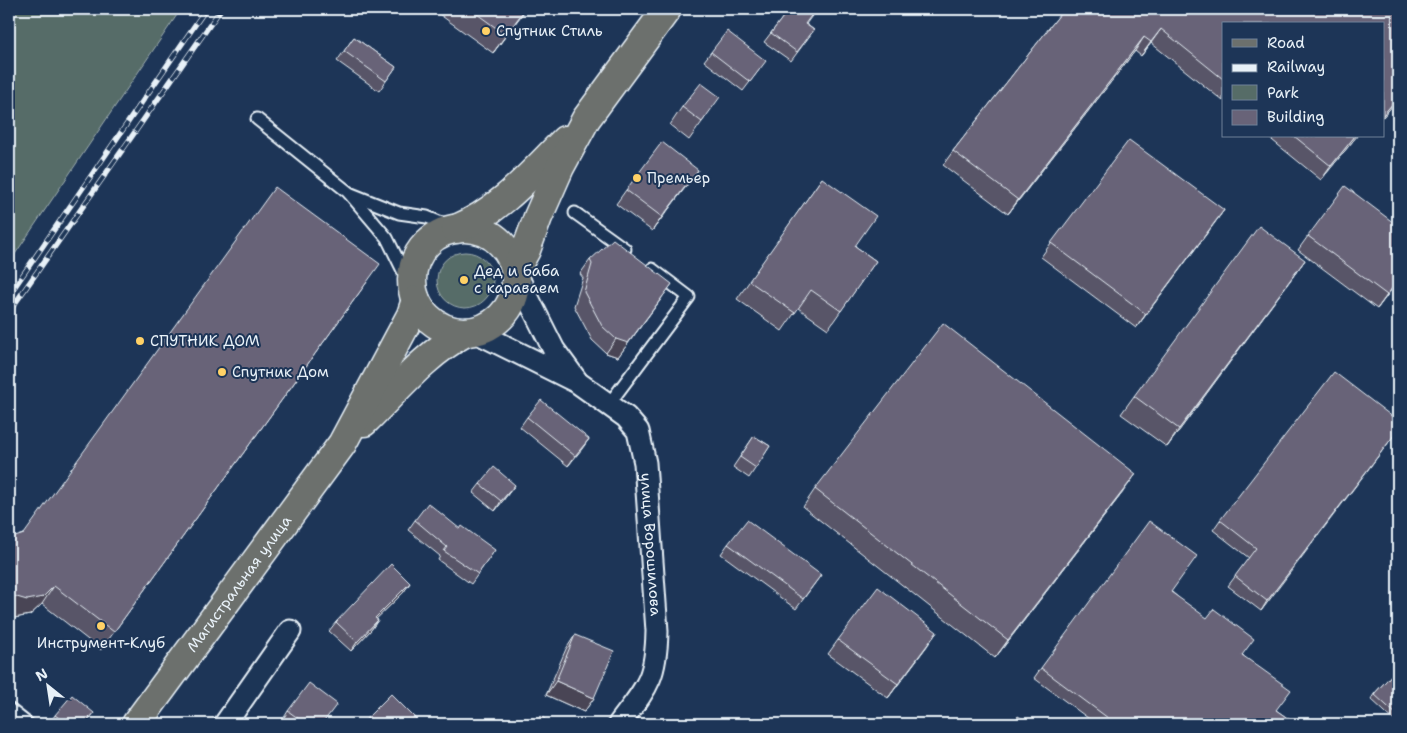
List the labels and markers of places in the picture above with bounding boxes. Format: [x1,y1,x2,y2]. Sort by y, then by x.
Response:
place label: Спутник Стиль [496,21,603,41]
marker: Спутник Стиль [480,25,492,37]
place label: Премьер [647,168,710,188]
marker: Премьер [631,172,643,184]
place label: Дед и баба с караваем [474,261,560,298]
marker: Дед и баба с караваем [458,274,470,286]
place label: СПУТНИК ДОМ [150,331,260,351]
marker: СПУТНИК ДОМ [134,335,146,347]
place label: Спутник Дом [232,362,329,382]
marker: Спутник Дом [216,366,228,378]
marker: Инструмент-Клуб [95,620,107,632]
place label: Инструмент-Клуб [37,633,165,653]

